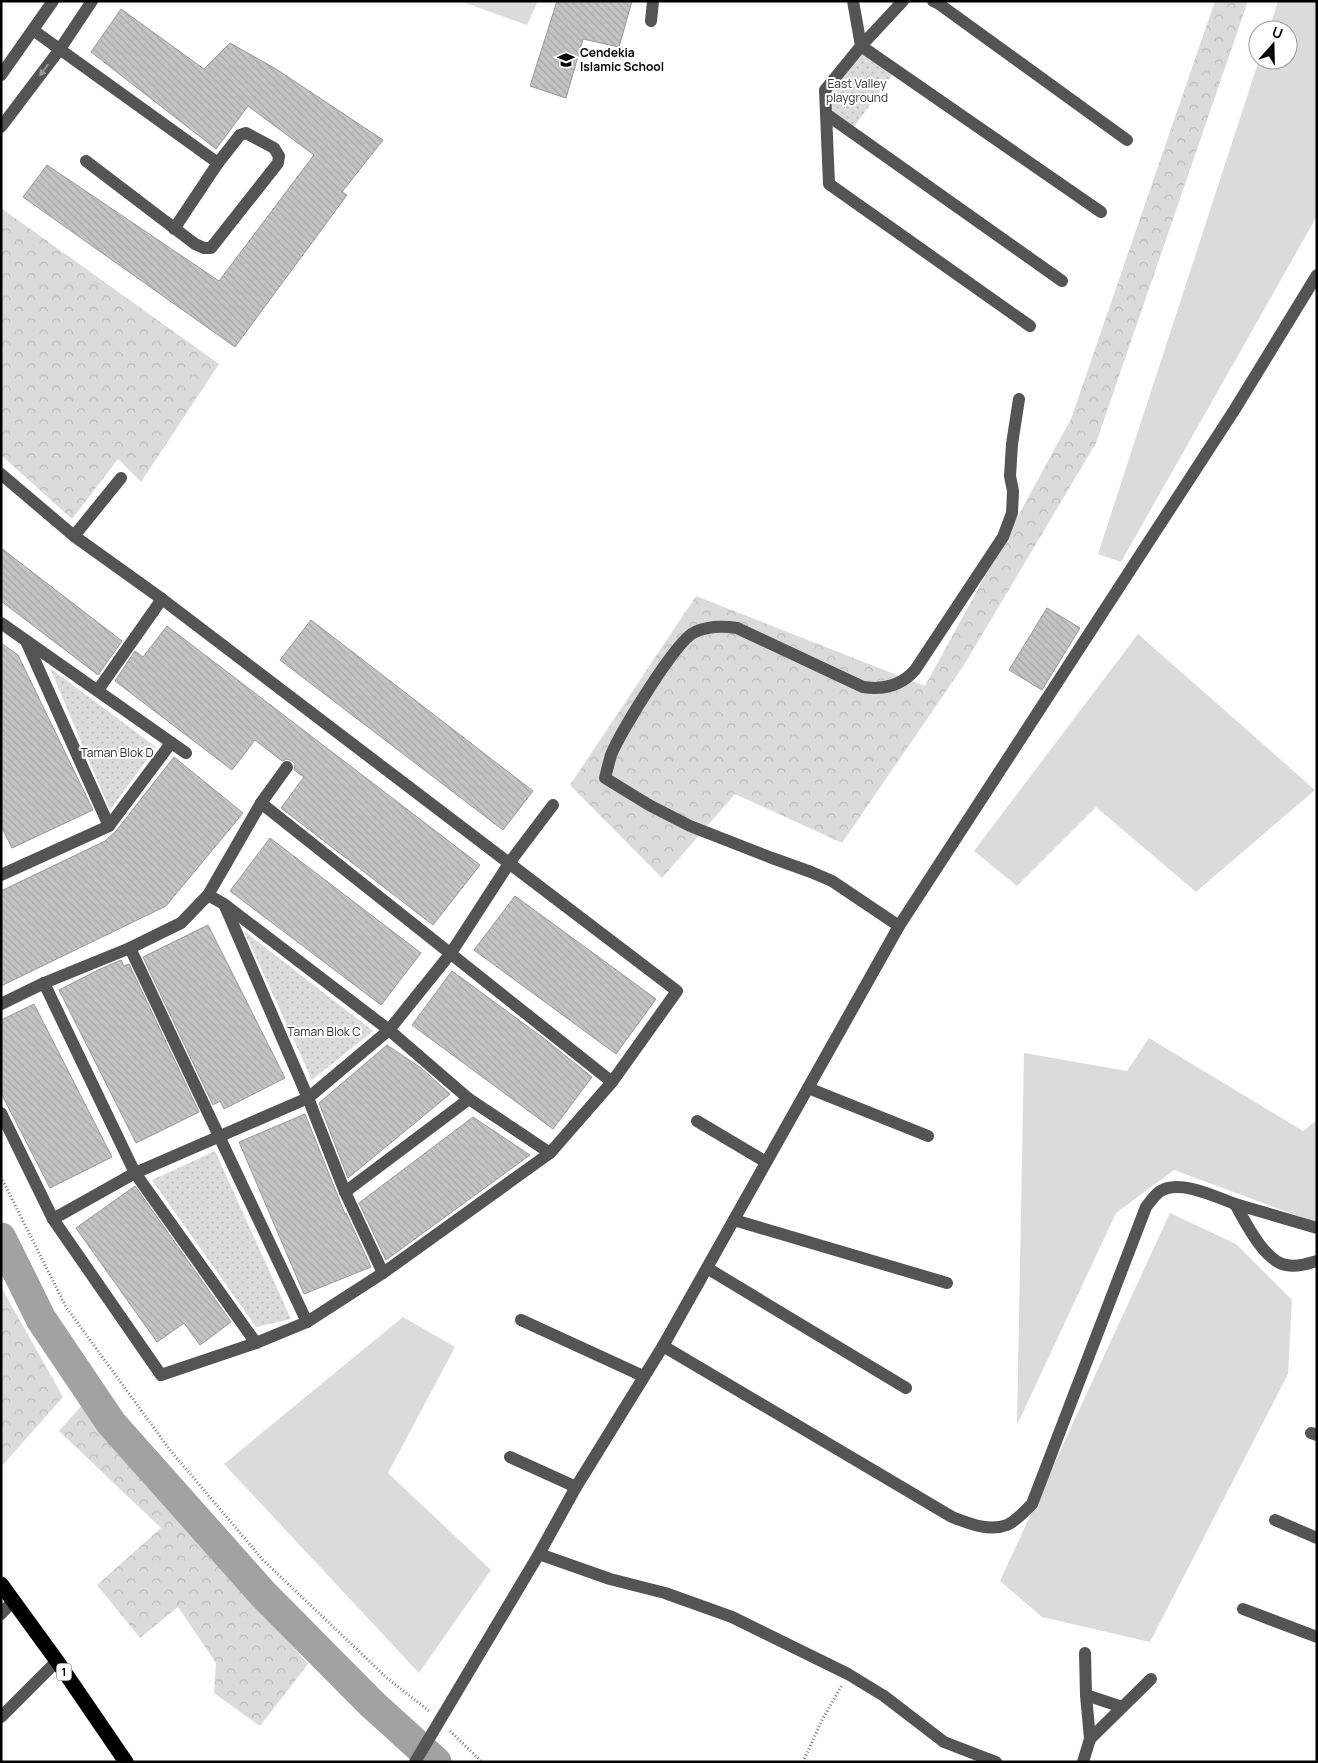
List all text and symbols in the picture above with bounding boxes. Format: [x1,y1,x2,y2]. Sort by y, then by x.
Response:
north arrow [1248,20,1298,70]
text: U [1270,22,1286,43]
place label: Cendekia Islamic School [580,44,664,75]
school or university icon: Cendekia Islamic School [556,50,576,70]
one-way arrow [39,63,49,77]
park label: East Valley playground [826,75,888,106]
park label: Taman Blok D [80,744,154,761]
park label: Taman Blok C [287,1023,361,1040]
road number: 1 [56,1664,72,1680]

